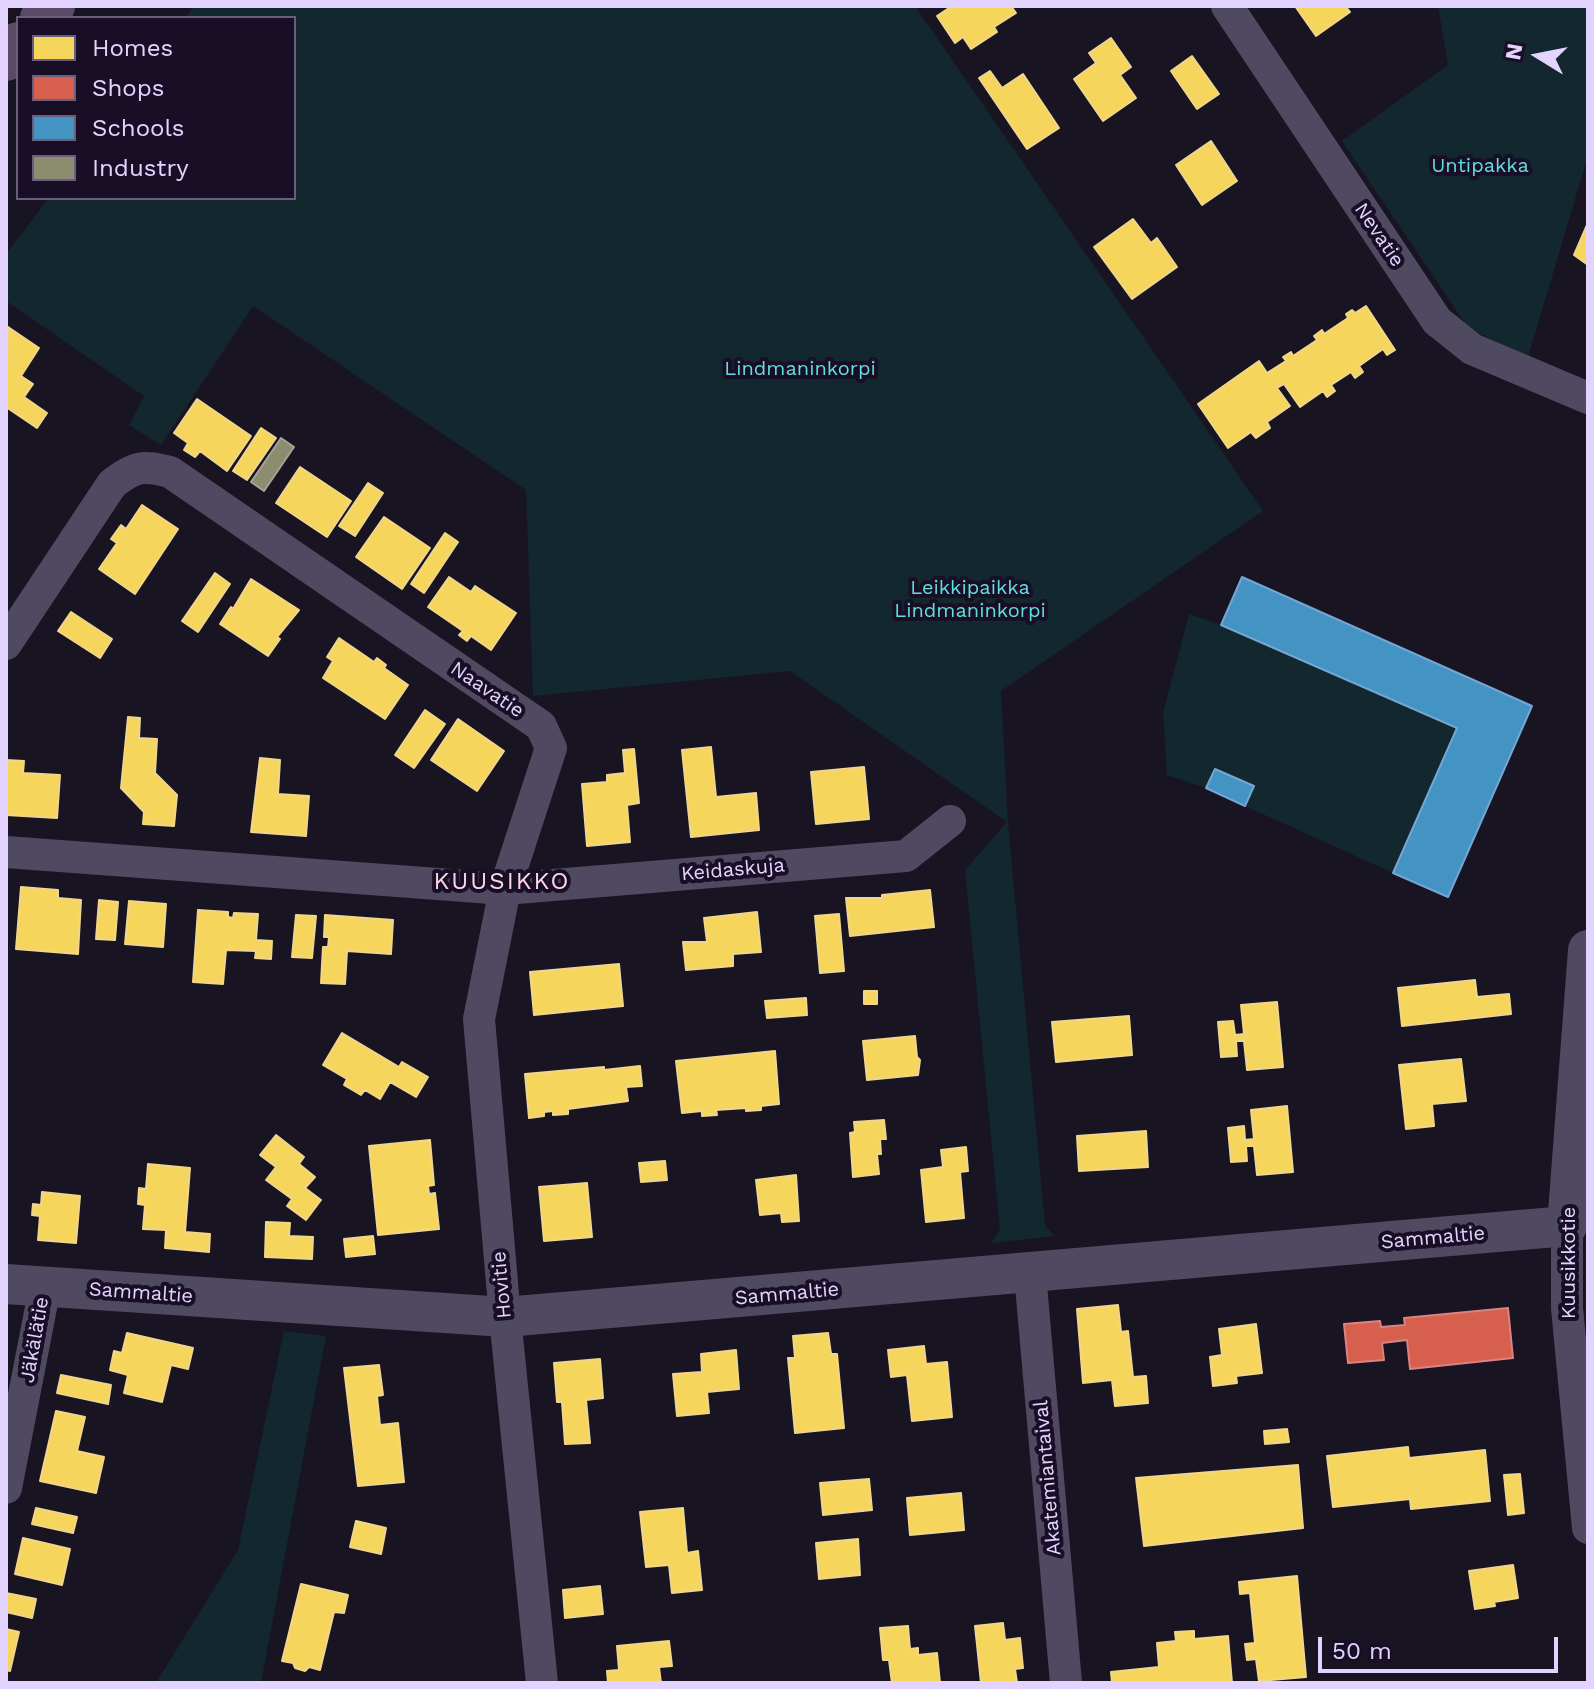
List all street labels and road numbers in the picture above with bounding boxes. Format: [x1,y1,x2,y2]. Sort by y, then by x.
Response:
street label: Nevatie [1349,198,1409,272]
street label: Naavatie [446,657,528,723]
street label: Keidaskuja [680,854,786,886]
street label: Kuusikkotie [1557,1207,1581,1319]
street label: Sammaltie [1380,1221,1486,1255]
street label: Hovitie [487,1250,517,1320]
street label: Sammaltie [88,1277,194,1309]
street label: Sammaltie [734,1277,840,1311]
street label: Jäkälätie [16,1295,54,1385]
street label: Akatemiantaival [1029,1399,1067,1557]

